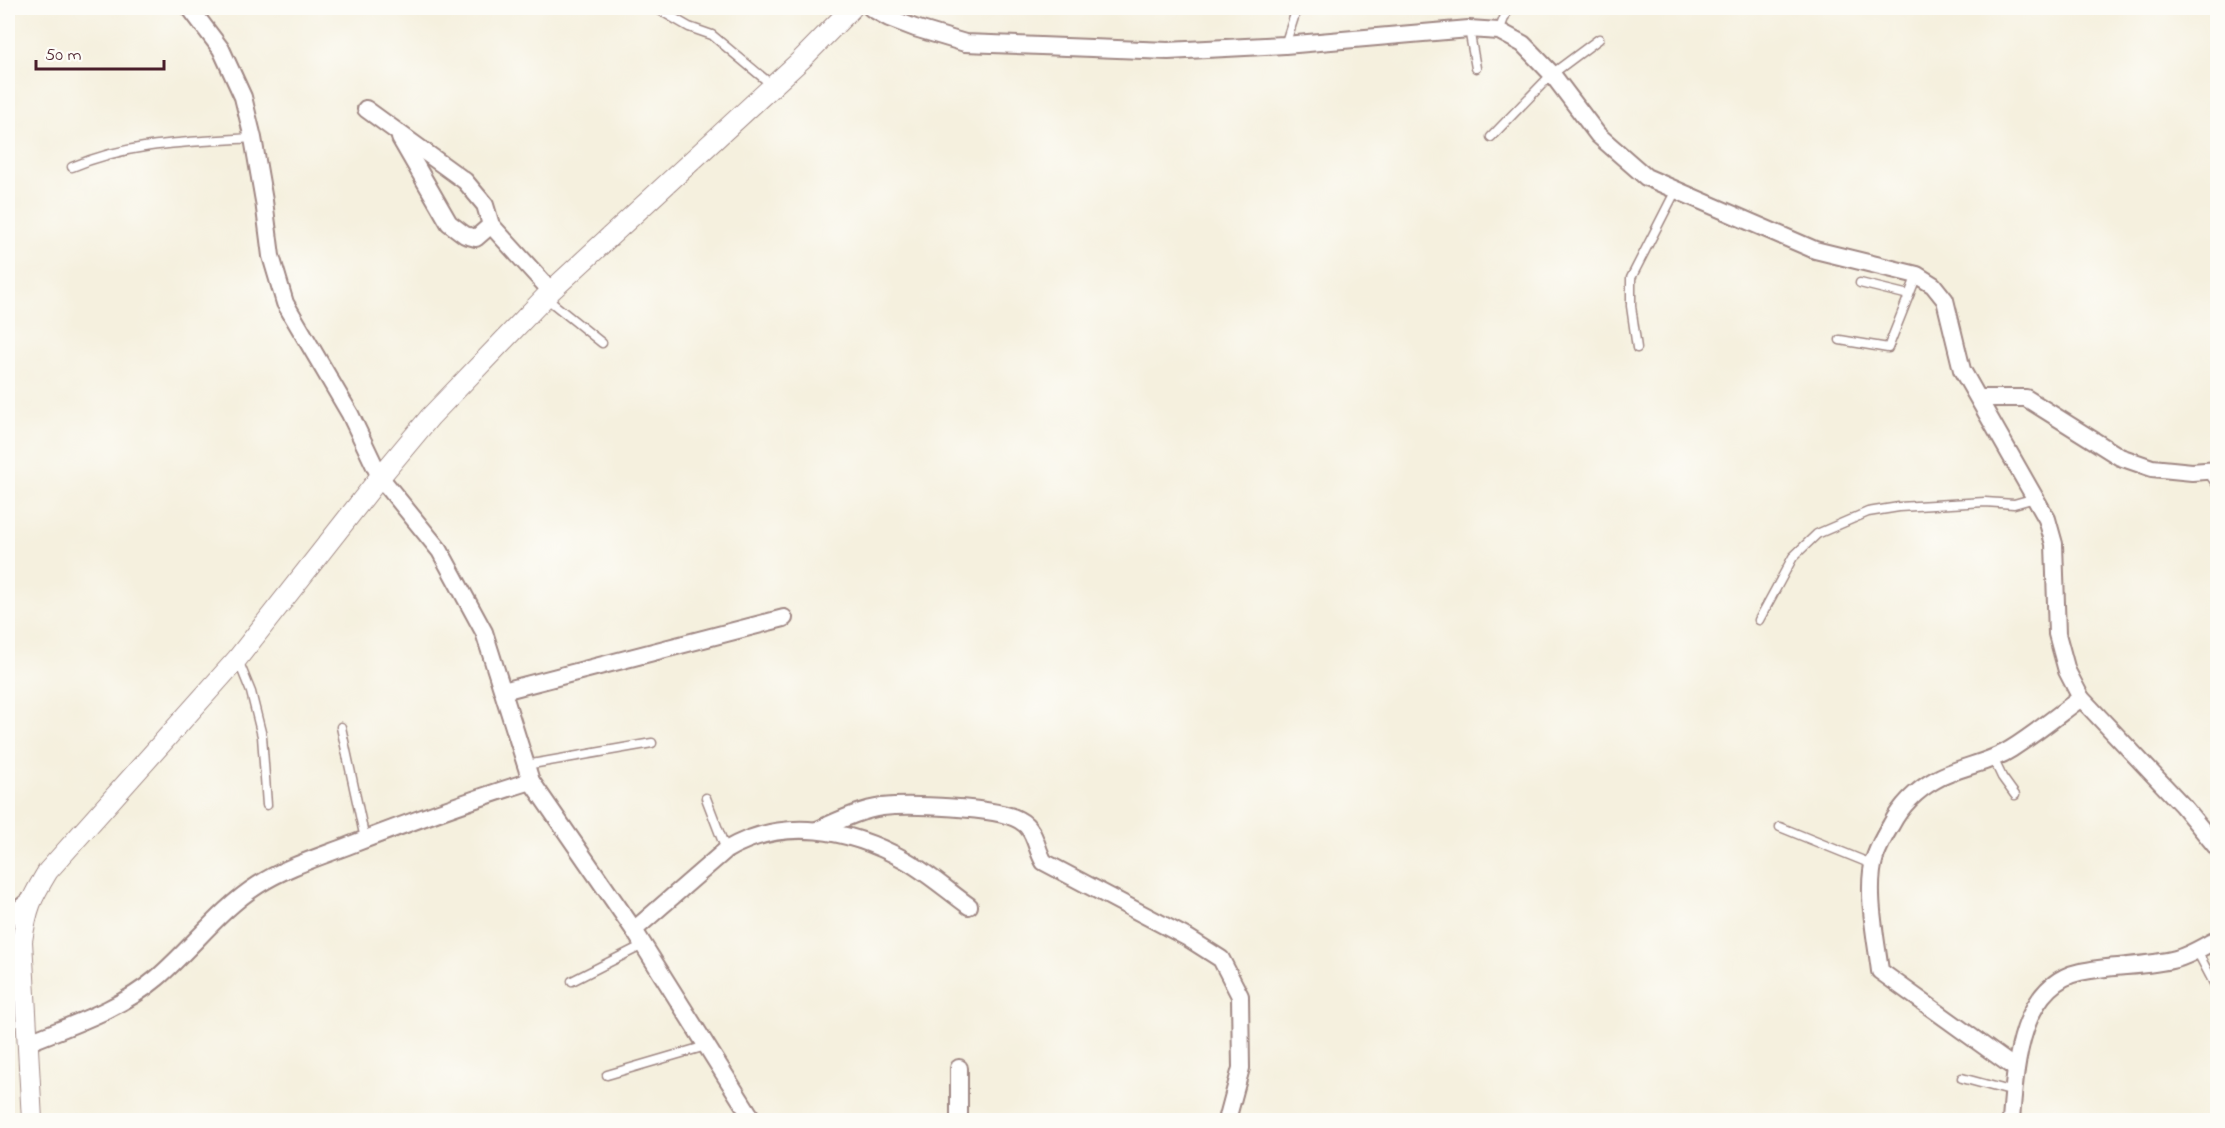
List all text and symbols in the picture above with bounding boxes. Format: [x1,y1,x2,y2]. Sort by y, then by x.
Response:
scale bar [36,33,164,71]
text: 50 m [45,43,82,69]

